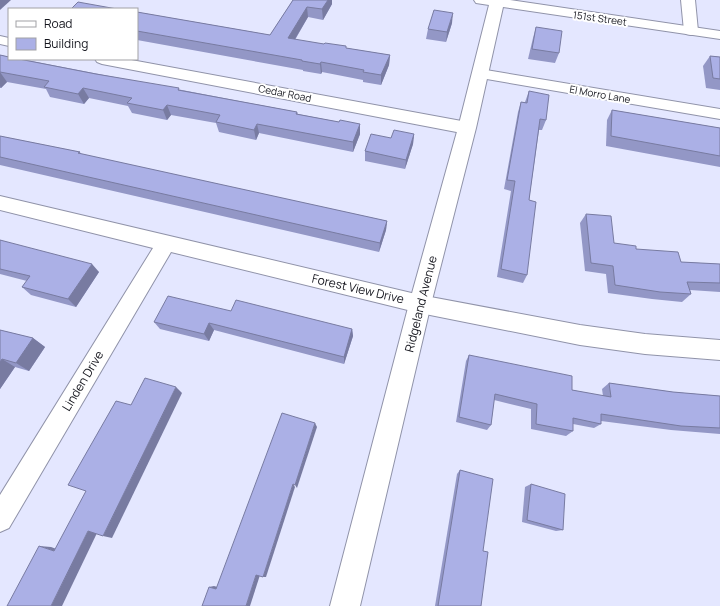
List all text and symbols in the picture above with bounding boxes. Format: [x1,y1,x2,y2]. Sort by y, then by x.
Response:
street label: 151st Street [572,7,628,29]
legend [8,8,138,60]
text: Road [44,15,72,32]
text: Building [44,35,88,52]
street label: Cedar Road [257,81,313,105]
street label: El Morro Lane [568,82,632,106]
street label: Ridgeland Avenue [400,254,441,354]
street label: Forest View Drive [310,270,406,307]
street label: Linden Drive [58,347,107,414]

